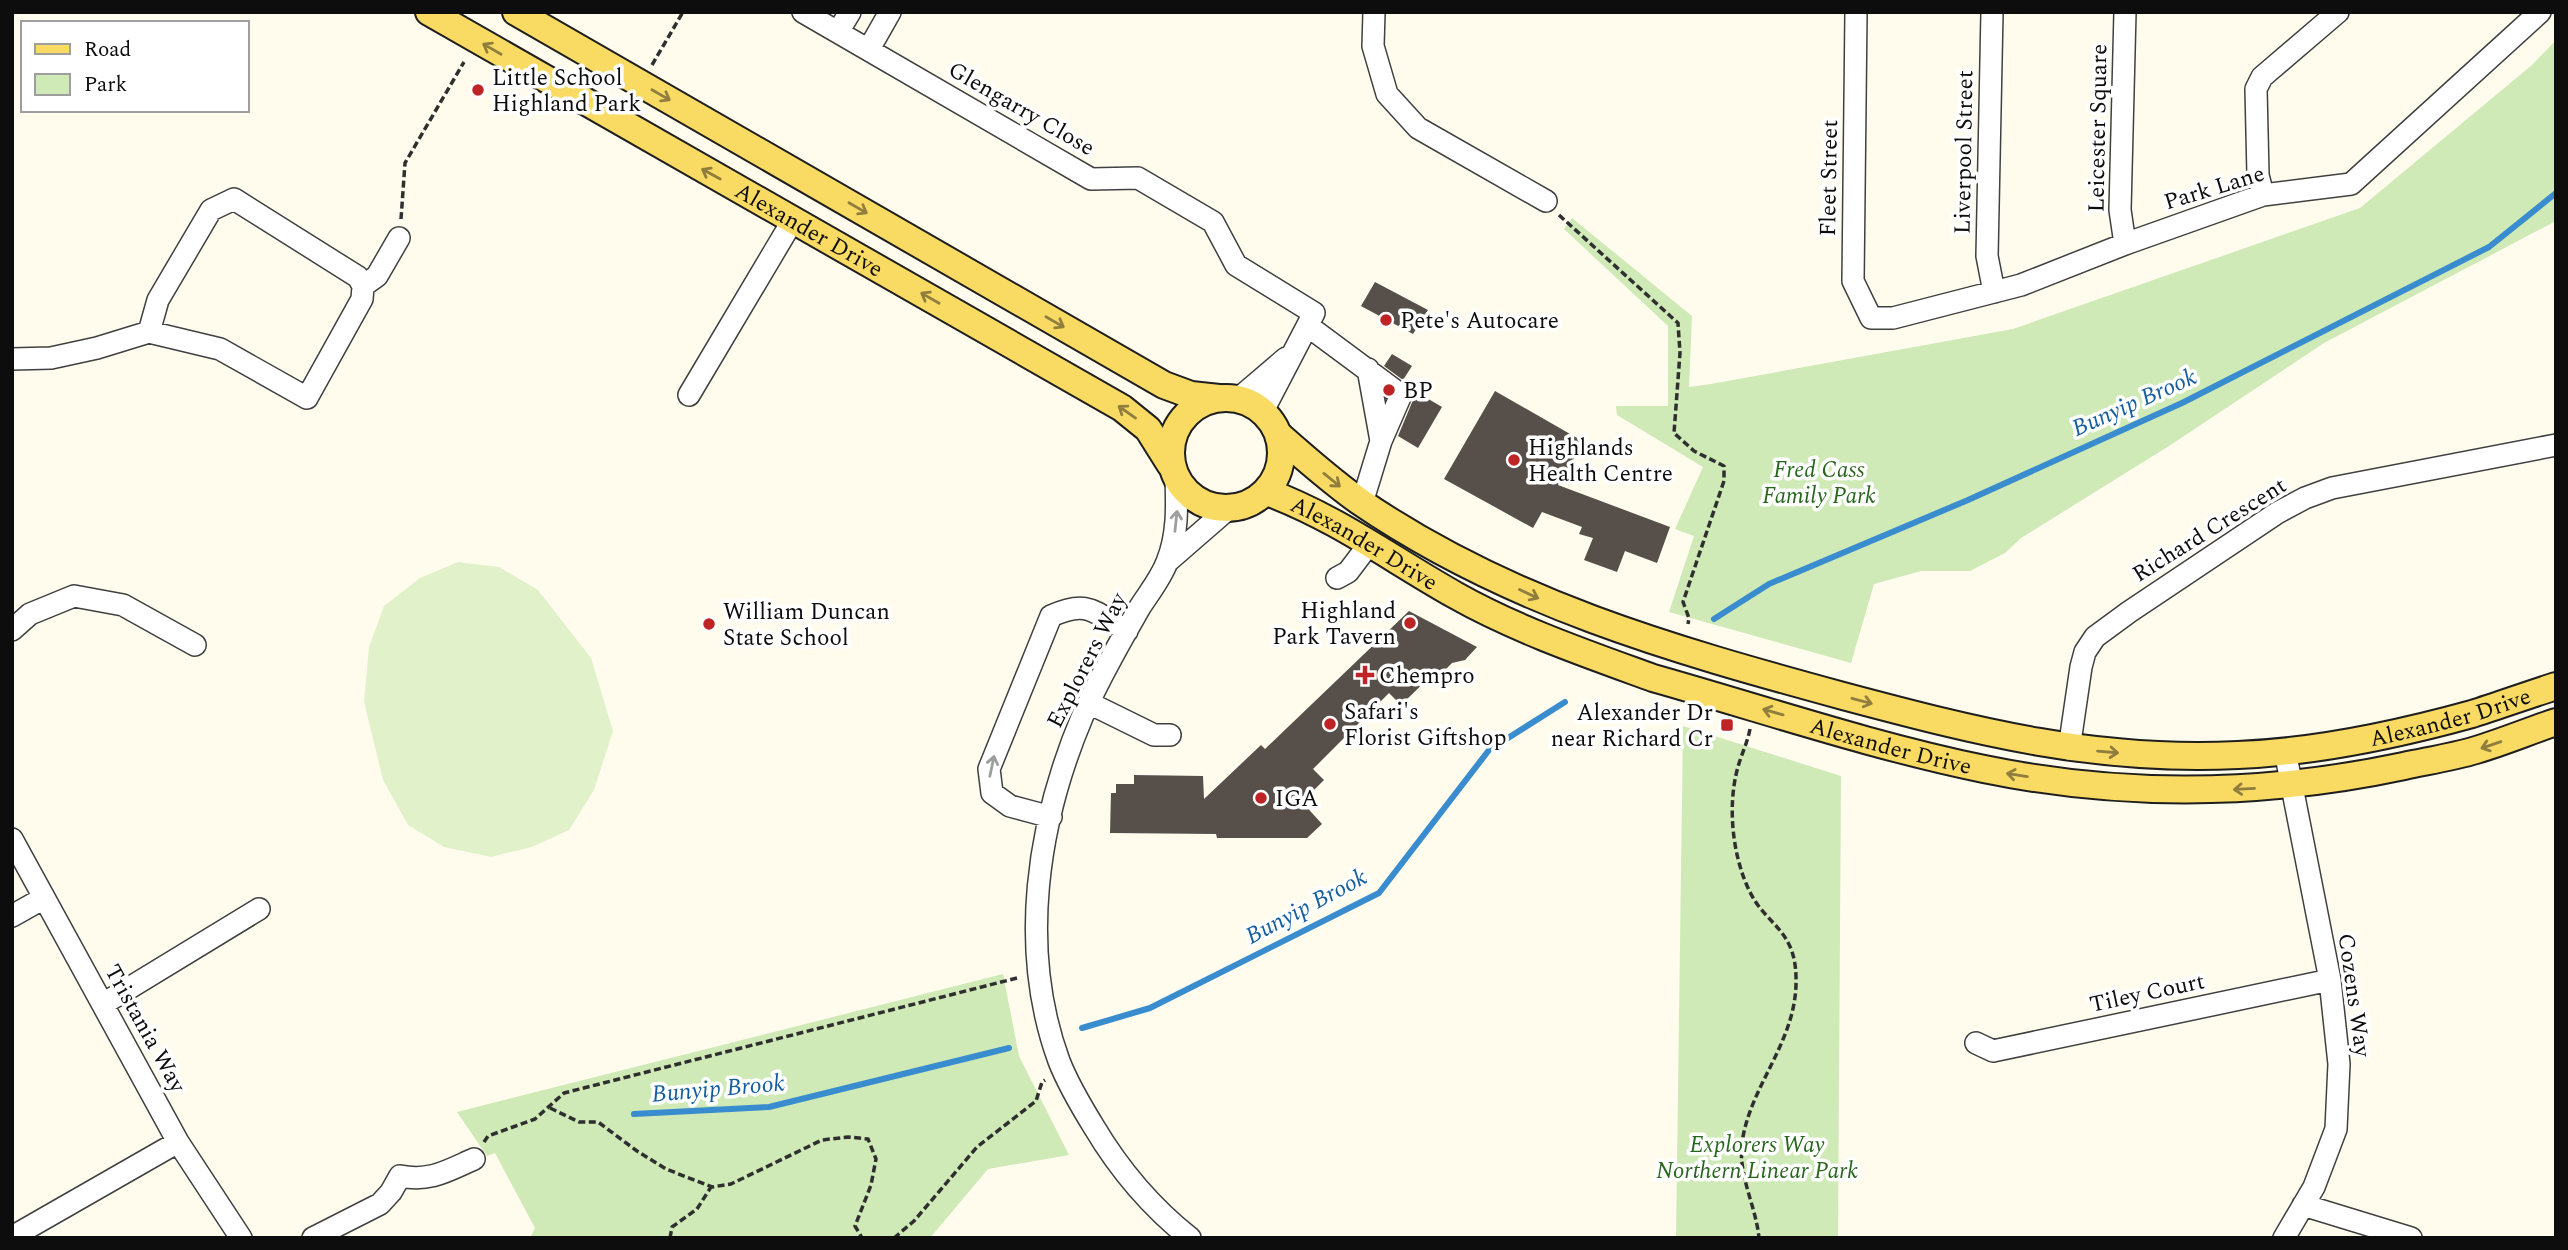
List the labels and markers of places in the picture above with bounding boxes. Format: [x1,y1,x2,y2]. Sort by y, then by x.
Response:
place label: Little School Highland Park [492,61,641,122]
marker: Little School Highland Park [470,82,486,98]
place label: Pete's Autocare [1400,304,1559,339]
marker: Pete's Autocare [1378,312,1394,328]
place label: BP [1403,374,1433,409]
marker: BP [1381,382,1397,398]
place label: Highlands Health Centre [1528,431,1673,492]
marker: Highlands Health Centre [1506,452,1522,468]
place label: Highland Park Tavern [1272,594,1396,655]
place label: William Duncan State School [723,595,890,656]
marker: Highland Park Tavern [1402,615,1418,631]
marker: William Duncan State School [701,616,717,632]
place label: Chempro [1379,659,1475,694]
marker: Chempro [1357,667,1373,683]
place label: Safari's Florist Giftshop [1344,695,1506,756]
place label: Alexander Dr near Richard Cr [1551,696,1713,757]
marker: Safari's Florist Giftshop [1322,716,1338,732]
marker: Alexander Dr near Richard Cr [1719,717,1735,733]
place label: IGA [1275,782,1318,817]
marker: IGA [1253,790,1269,806]

